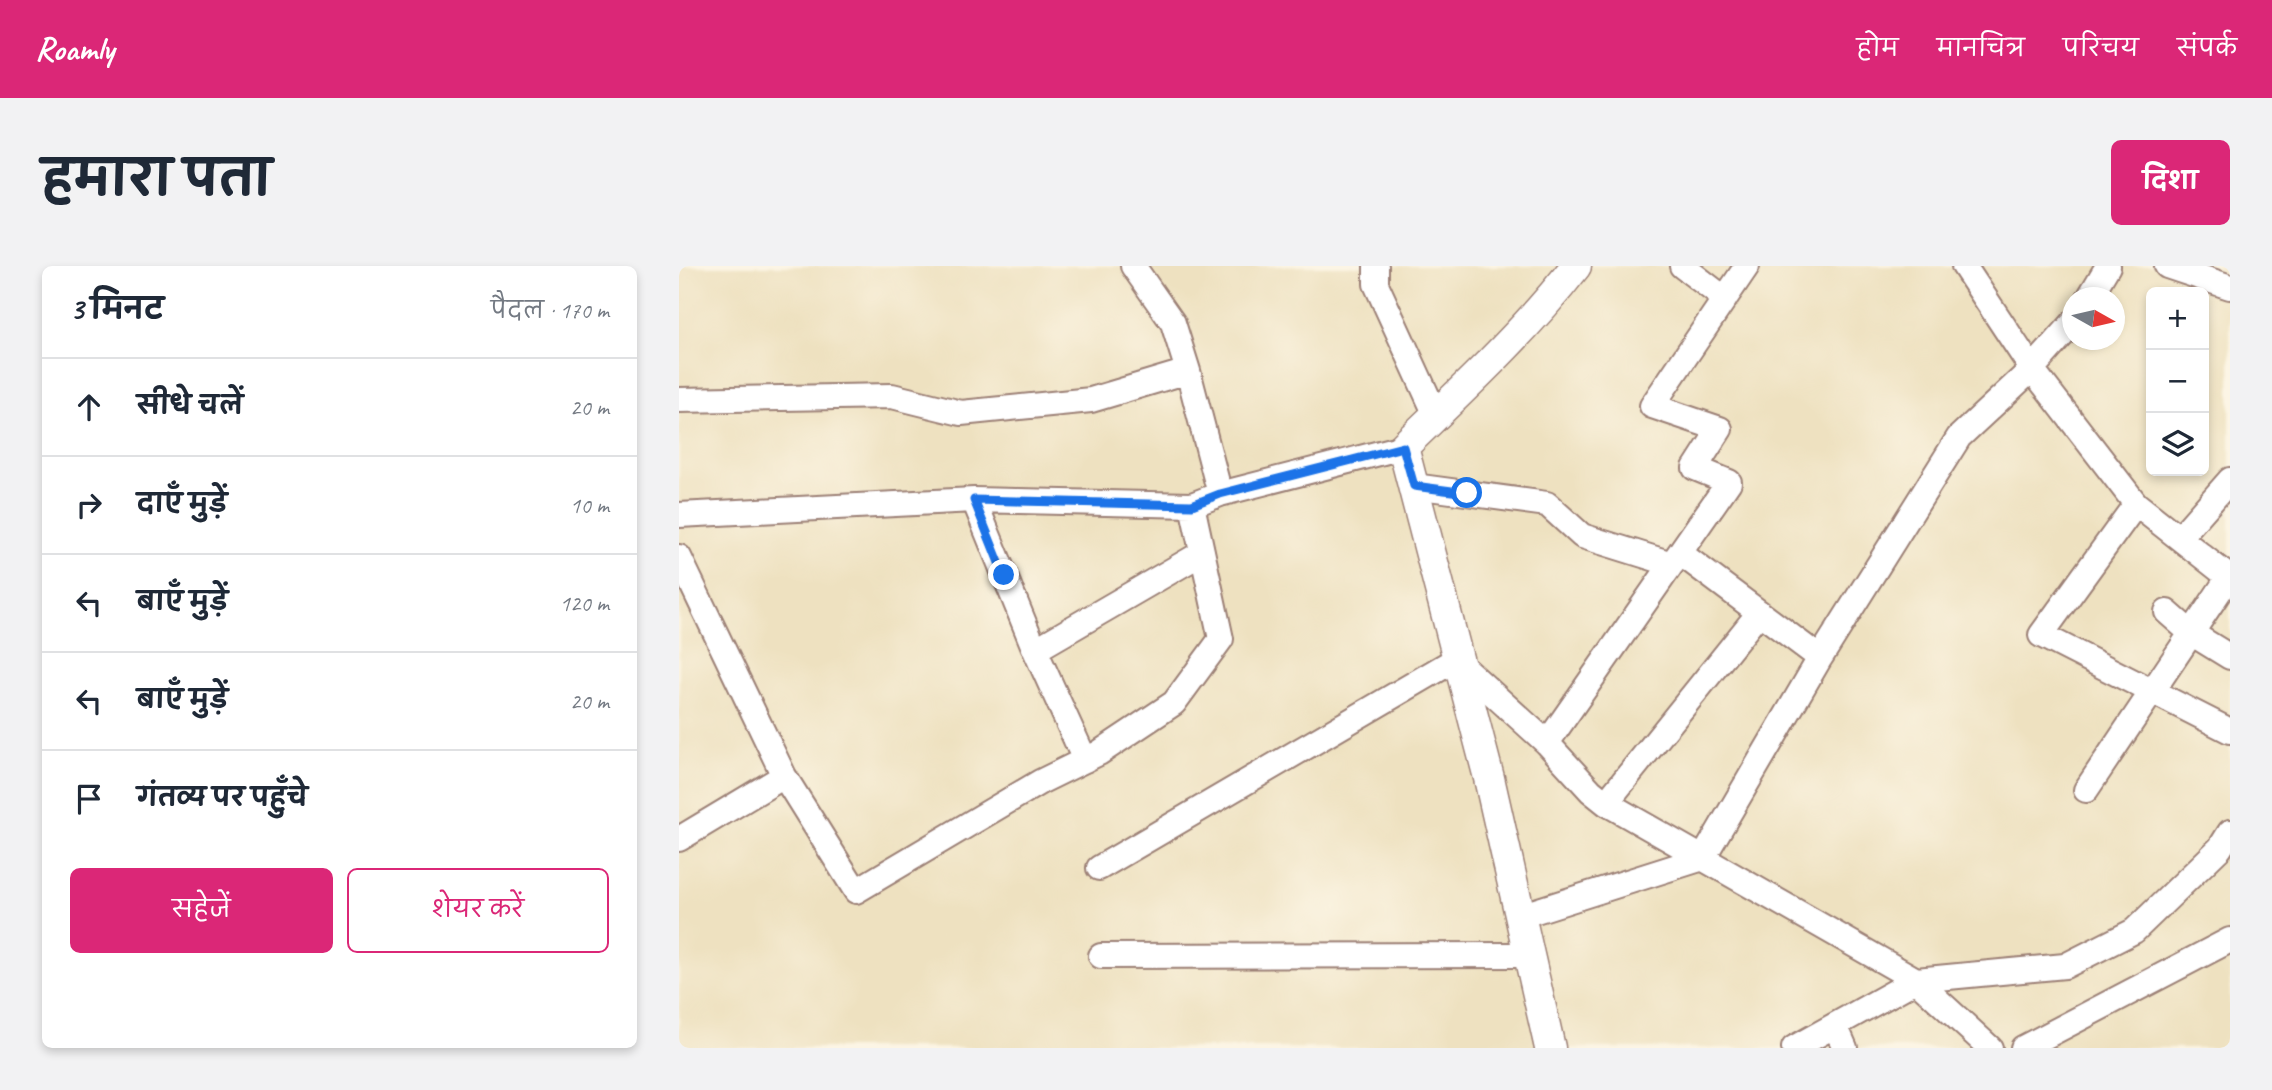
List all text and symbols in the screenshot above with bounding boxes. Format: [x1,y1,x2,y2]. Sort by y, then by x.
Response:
text: Roamly [35,28,114,70]
text: होम [1856,33,1899,63]
text: मानचित्र [1937,33,2025,63]
text: परिचय [2063,33,2139,63]
text: संपर्क [2177,33,2237,63]
button: दिशा [2111,140,2230,225]
text: हमारा पता [42,148,272,210]
north arrow [2062,287,2125,350]
map controls [2146,287,2209,476]
button: + [2146,287,2209,350]
text: 3 मिनट [70,290,164,328]
text: पैदल · 170 m [491,296,609,325]
button: − [2146,350,2209,413]
icon: ahead [70,388,108,426]
text: सीधे चलें [137,389,243,422]
text: 20 m [570,393,609,422]
button: layers [2146,413,2209,476]
route start [1451,477,1482,508]
icon: right [70,486,108,524]
text: दाएँ मुड़ें [137,487,227,520]
text: 10 m [570,491,609,520]
route end [988,559,1019,590]
icon: left [70,584,108,622]
text: बाएँ मुड़ें [137,585,228,618]
text: 120 m [560,589,609,618]
icon: left [70,682,108,720]
text: बाएँ मुड़ें [137,683,228,716]
text: 20 m [570,687,609,716]
icon: arrive [70,780,108,818]
text: गंतव्य पर पहुँचे [137,781,308,814]
button: सहेजें [70,868,333,953]
button: शेयर करें [347,868,609,953]

